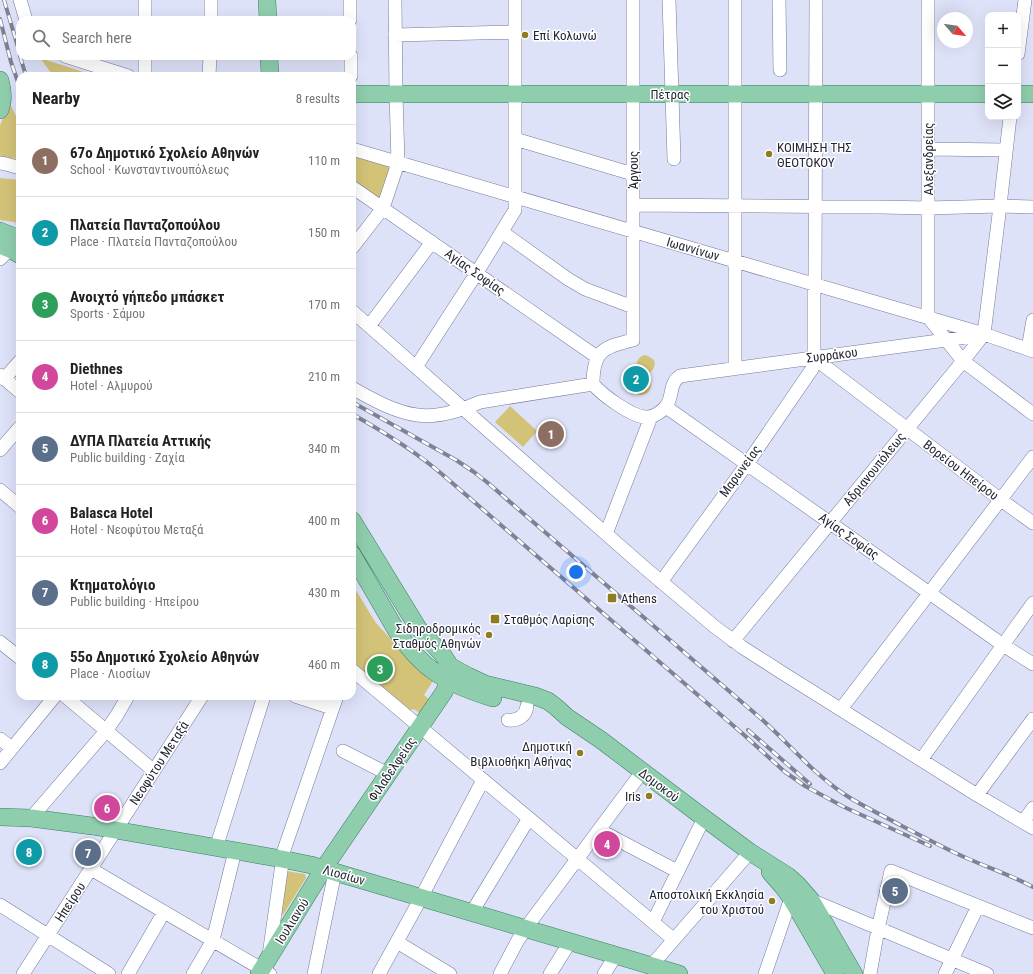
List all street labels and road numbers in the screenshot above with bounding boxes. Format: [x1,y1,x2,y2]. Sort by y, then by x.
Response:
street label: Πέτρας [650,87,690,102]
street label: Αλεξανδρείας [921,123,937,195]
street label: Άργους [626,151,641,189]
street label: Ιωαννίνων [665,234,722,264]
street label: Αγίας Σοφίας [442,246,508,298]
street label: Συρράκου [806,344,858,366]
street label: Αδριανουπόλεως [840,429,908,509]
street label: Βορείου Ηπείρου [921,437,1001,503]
street label: Μαρωνείας [716,442,764,500]
street label: Αγίας Σοφίας [816,510,882,562]
street label: Νεοφύτου Μεταξά [126,718,193,808]
street label: Φιλαδελφείας [365,734,419,804]
street label: Δομοκού [636,765,682,805]
street label: Λιοσίων [321,862,367,888]
street label: Ηπείρου [52,879,88,925]
street label: Ιουλιανού [272,895,312,947]

